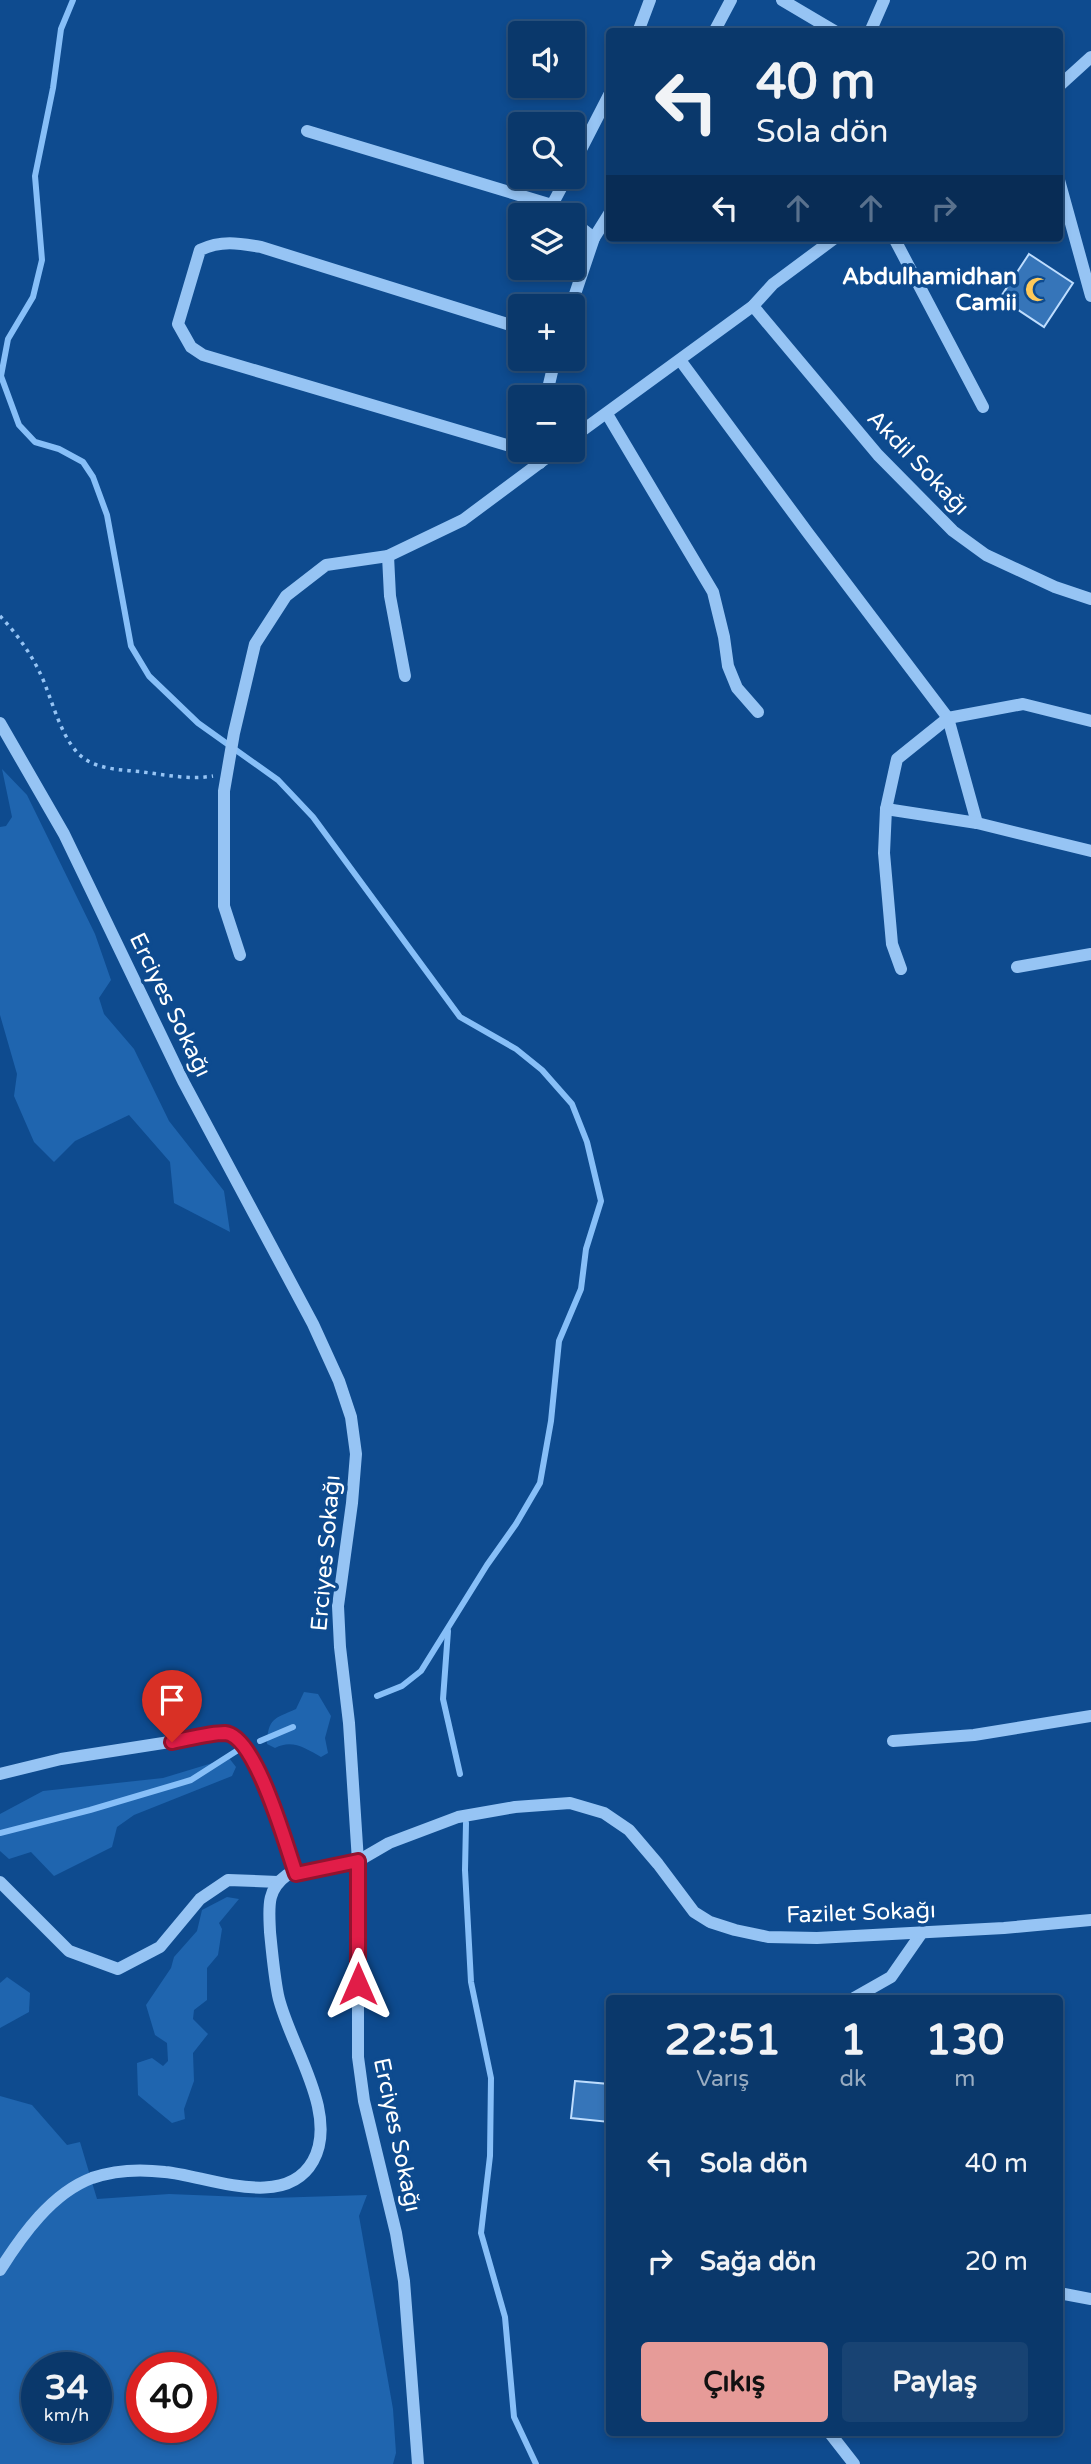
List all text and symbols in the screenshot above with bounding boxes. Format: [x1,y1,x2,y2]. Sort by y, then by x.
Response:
map controls [508,21,585,462]
button: sound [508,21,585,98]
text: 40 m [756,53,875,112]
icon: left [641,56,732,147]
button: search [508,112,585,189]
text: Sola dön [756,113,889,151]
icon: left [706,189,744,227]
icon: ahead [779,189,817,227]
icon: ahead [852,189,890,227]
icon: right [925,189,963,227]
button: layers [508,203,585,280]
place label: Abdulhamidhan Camii [842,263,1017,317]
mosque icon: Abdulhamidhan Camii [1023,276,1051,304]
button: + [508,294,585,371]
button: − [508,385,585,462]
street label: Akdil Sokağı [861,405,975,521]
street label: Erciyes Sokağı [123,928,217,1082]
street label: Erciyes Sokağı [305,1474,347,1632]
pin [142,1670,202,1742]
icon: arrive [153,1681,191,1719]
street label: Fazilet Sokağı [786,1896,936,1930]
position arrow [321,1947,395,2021]
text: 22:51 [665,2015,781,2066]
text: 1 [840,2015,866,2066]
text: 130 [925,2015,1004,2066]
street label: Erciyes Sokağı [367,2055,427,2215]
text: Varış [696,2065,749,2093]
text: dk [840,2065,867,2093]
text: m [954,2065,975,2093]
icon: left [641,2144,679,2182]
text: Sola dön [700,2148,808,2179]
text: 40 m [965,2148,1028,2179]
icon: right [641,2242,679,2280]
text: Sağa dön [700,2246,816,2277]
text: 20 m [965,2246,1028,2277]
button: Çıkış [641,2342,828,2422]
button: Paylaş [842,2342,1028,2422]
speed limit sign: 40 [126,2352,217,2443]
text: 34 [45,2367,88,2409]
text: km/h [44,2404,89,2426]

